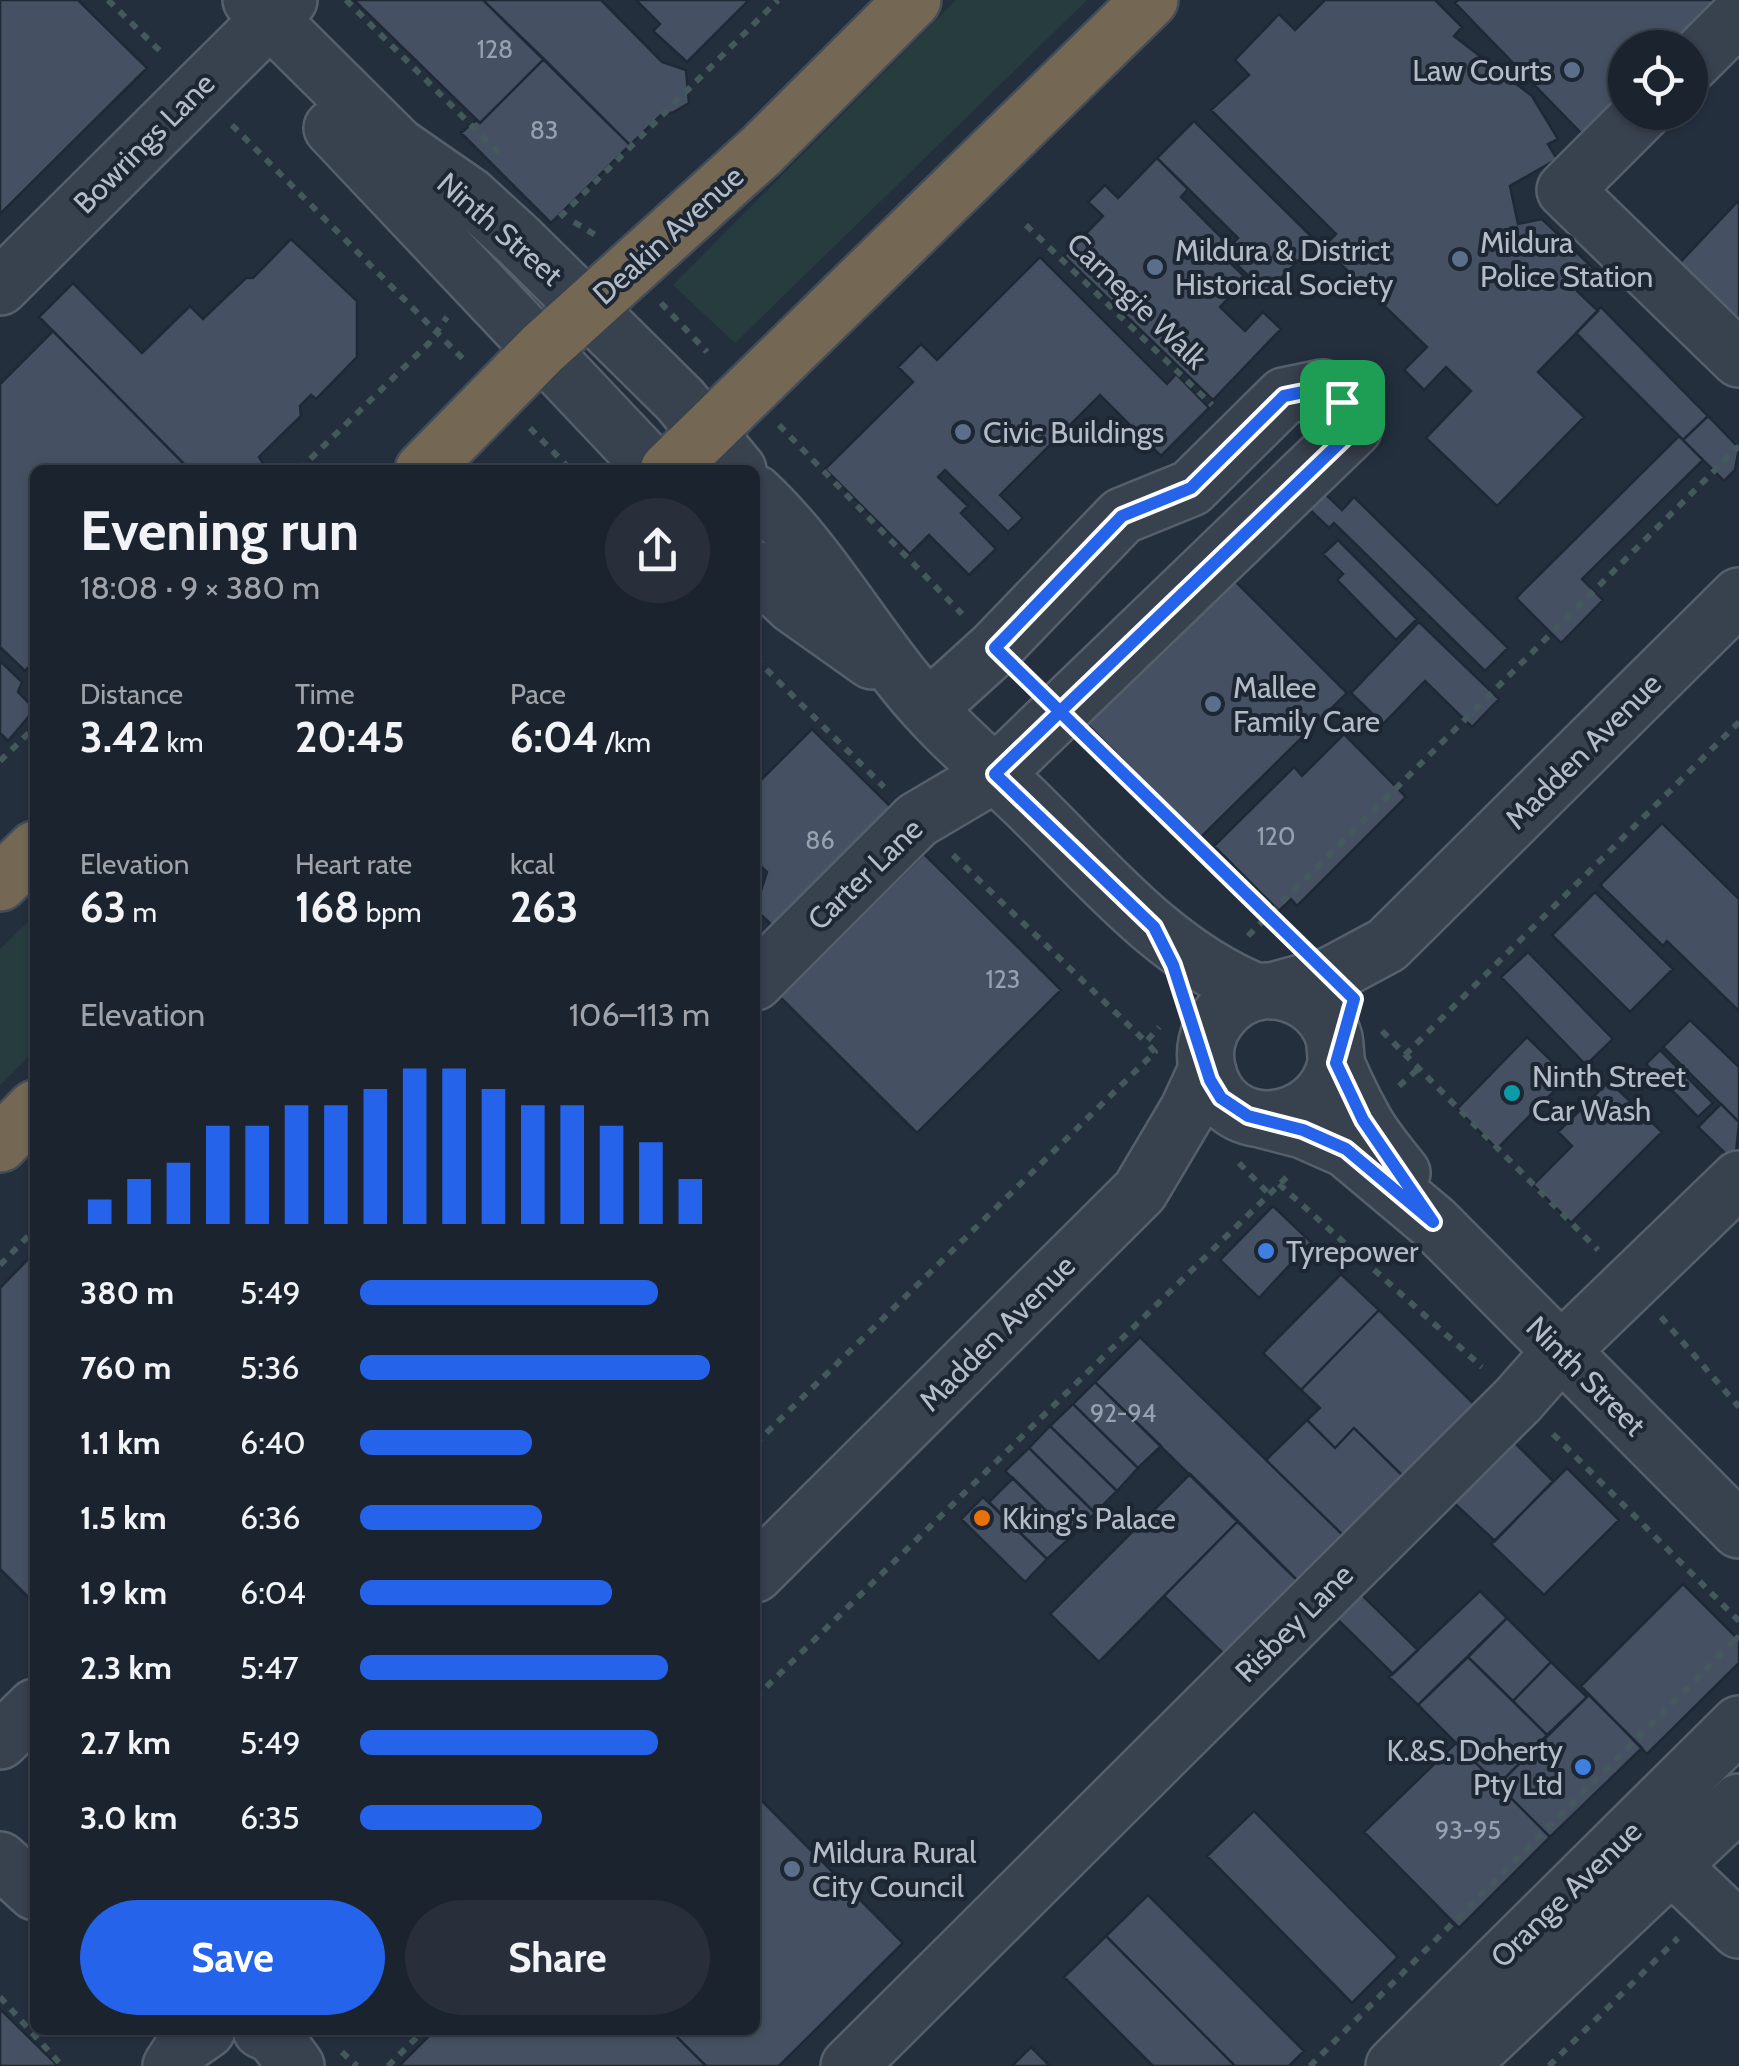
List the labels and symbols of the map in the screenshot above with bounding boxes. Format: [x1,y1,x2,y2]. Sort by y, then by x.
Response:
house number: 128 [477,34,513,64]
place label: Law Courts [1412,52,1552,89]
marker: Law Courts [1561,59,1583,81]
street label: Bowrings Lane [66,65,222,221]
house number: 83 [530,115,558,145]
street label: Deakin Avenue [585,158,751,312]
street label: Ninth Street [430,165,570,293]
place label: Mildura Police Station [1480,224,1653,295]
street label: Carnegie Walk [1059,225,1215,377]
place label: Mildura & District Historical Society [1175,232,1394,303]
marker: Mildura Police Station [1449,248,1471,270]
marker: Mildura & District Historical Society [1144,256,1166,278]
pin [1300,360,1385,445]
place label: Civic Buildings [983,414,1164,451]
marker: Civic Buildings [952,421,974,443]
street label: Madden Avenue [1497,665,1669,837]
place label: Mallee Family Care [1233,669,1380,740]
marker: Mallee Family Care [1202,693,1224,715]
street label: Carter Lane [800,810,930,938]
house number: 120 [1257,821,1295,851]
house number: 86 [805,825,835,855]
house number: 123 [986,964,1020,994]
place label: Ninth Street Car Wash [1532,1058,1686,1129]
marker: Ninth Street Car Wash [1501,1082,1523,1104]
place label: Tyrepower [1286,1233,1419,1270]
marker: Tyrepower [1255,1240,1277,1262]
street label: Madden Avenue [911,1247,1083,1419]
street label: Ninth Street [1518,1308,1654,1444]
house number: 92-94 [1090,1398,1156,1428]
place label: Kking's Palace [1002,1500,1176,1537]
marker: Kking's Palace [971,1507,993,1529]
street label: Risbey Lane [1227,1556,1361,1690]
place label: K.&S. Doherty Pty Ltd [1386,1732,1563,1803]
marker: K.&S. Doherty Pty Ltd [1572,1756,1594,1778]
street label: Orange Avenue [1483,1813,1649,1975]
house number: 93-95 [1435,1815,1501,1845]
place label: Mildura Rural City Council [812,1834,976,1905]
marker: Mildura Rural City Council [781,1858,803,1880]

